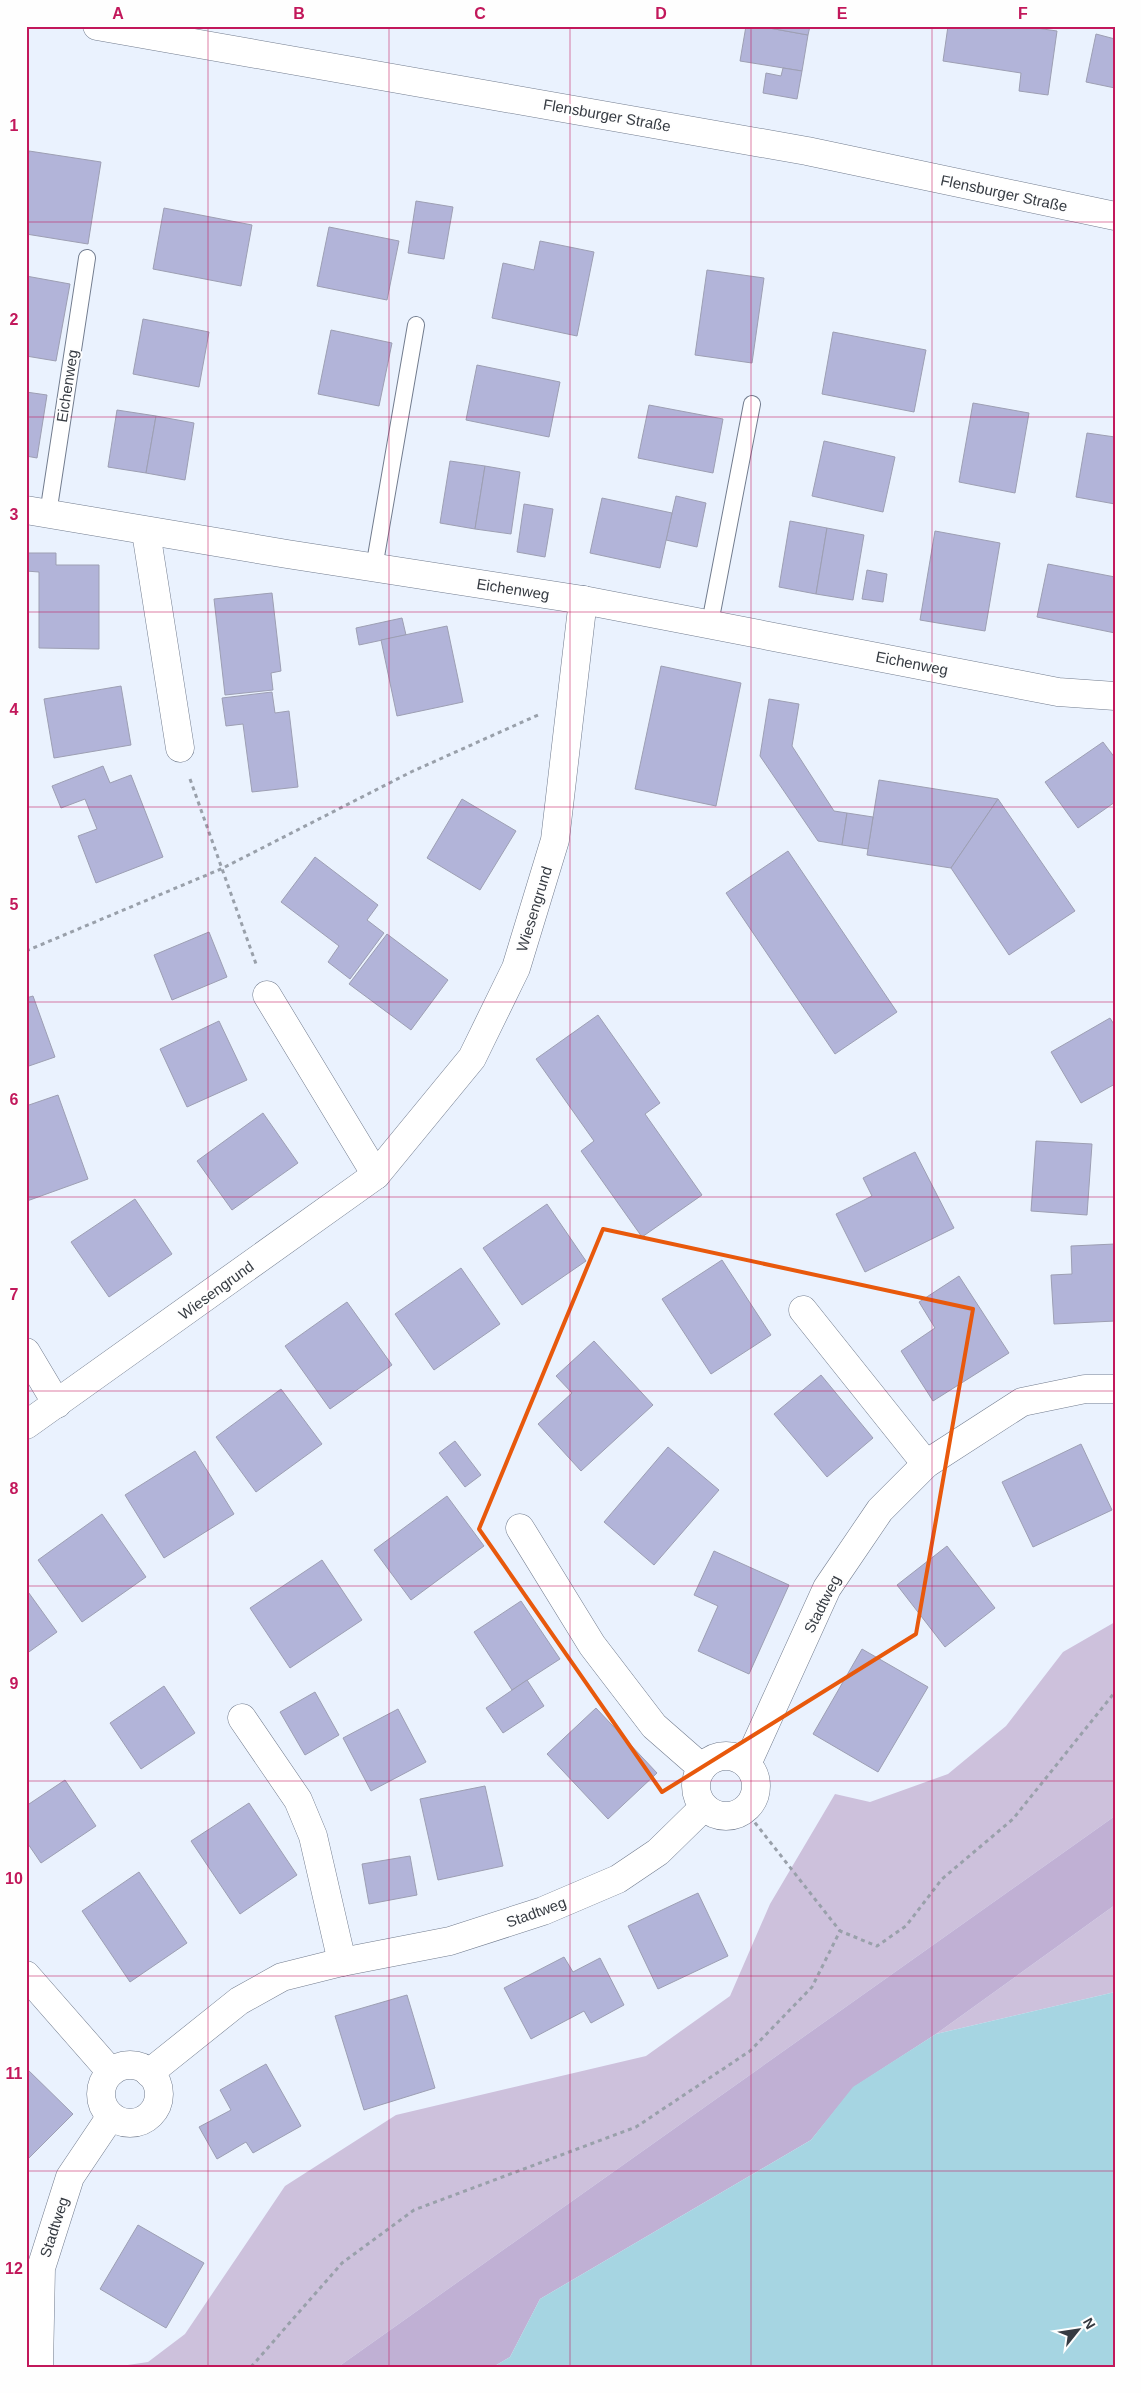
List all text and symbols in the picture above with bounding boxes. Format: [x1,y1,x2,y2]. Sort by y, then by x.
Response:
text: A [112,5,124,22]
text: B [293,5,305,22]
text: C [474,5,486,22]
text: D [655,5,667,22]
text: E [837,5,848,22]
text: F [1018,5,1028,22]
street label: Flensburger Straße [542,95,672,135]
text: 1 [10,117,19,134]
street label: Flensburger Straße [939,171,1069,215]
text: 2 [10,311,19,328]
street label: Eichenweg [53,348,81,424]
text: 3 [10,506,19,523]
street label: Eichenweg [475,575,551,603]
street label: Eichenweg [874,648,950,678]
text: 4 [10,701,19,718]
street label: Wiesengrund [513,864,555,954]
text: 5 [10,896,19,913]
text: 6 [10,1091,19,1108]
street label: Wiesengrund [175,1257,257,1323]
text: 7 [10,1286,19,1303]
text: 8 [10,1480,19,1497]
street label: Stadtweg [800,1572,844,1636]
text: 9 [10,1675,19,1692]
text: 10 [5,1870,23,1887]
street label: Stadtweg [504,1893,568,1931]
text: 11 [6,2065,23,2082]
street label: Stadtweg [36,2195,72,2259]
text: 12 [5,2260,23,2277]
north arrow [1054,2306,1104,2356]
text: N [1080,2315,1099,2332]

